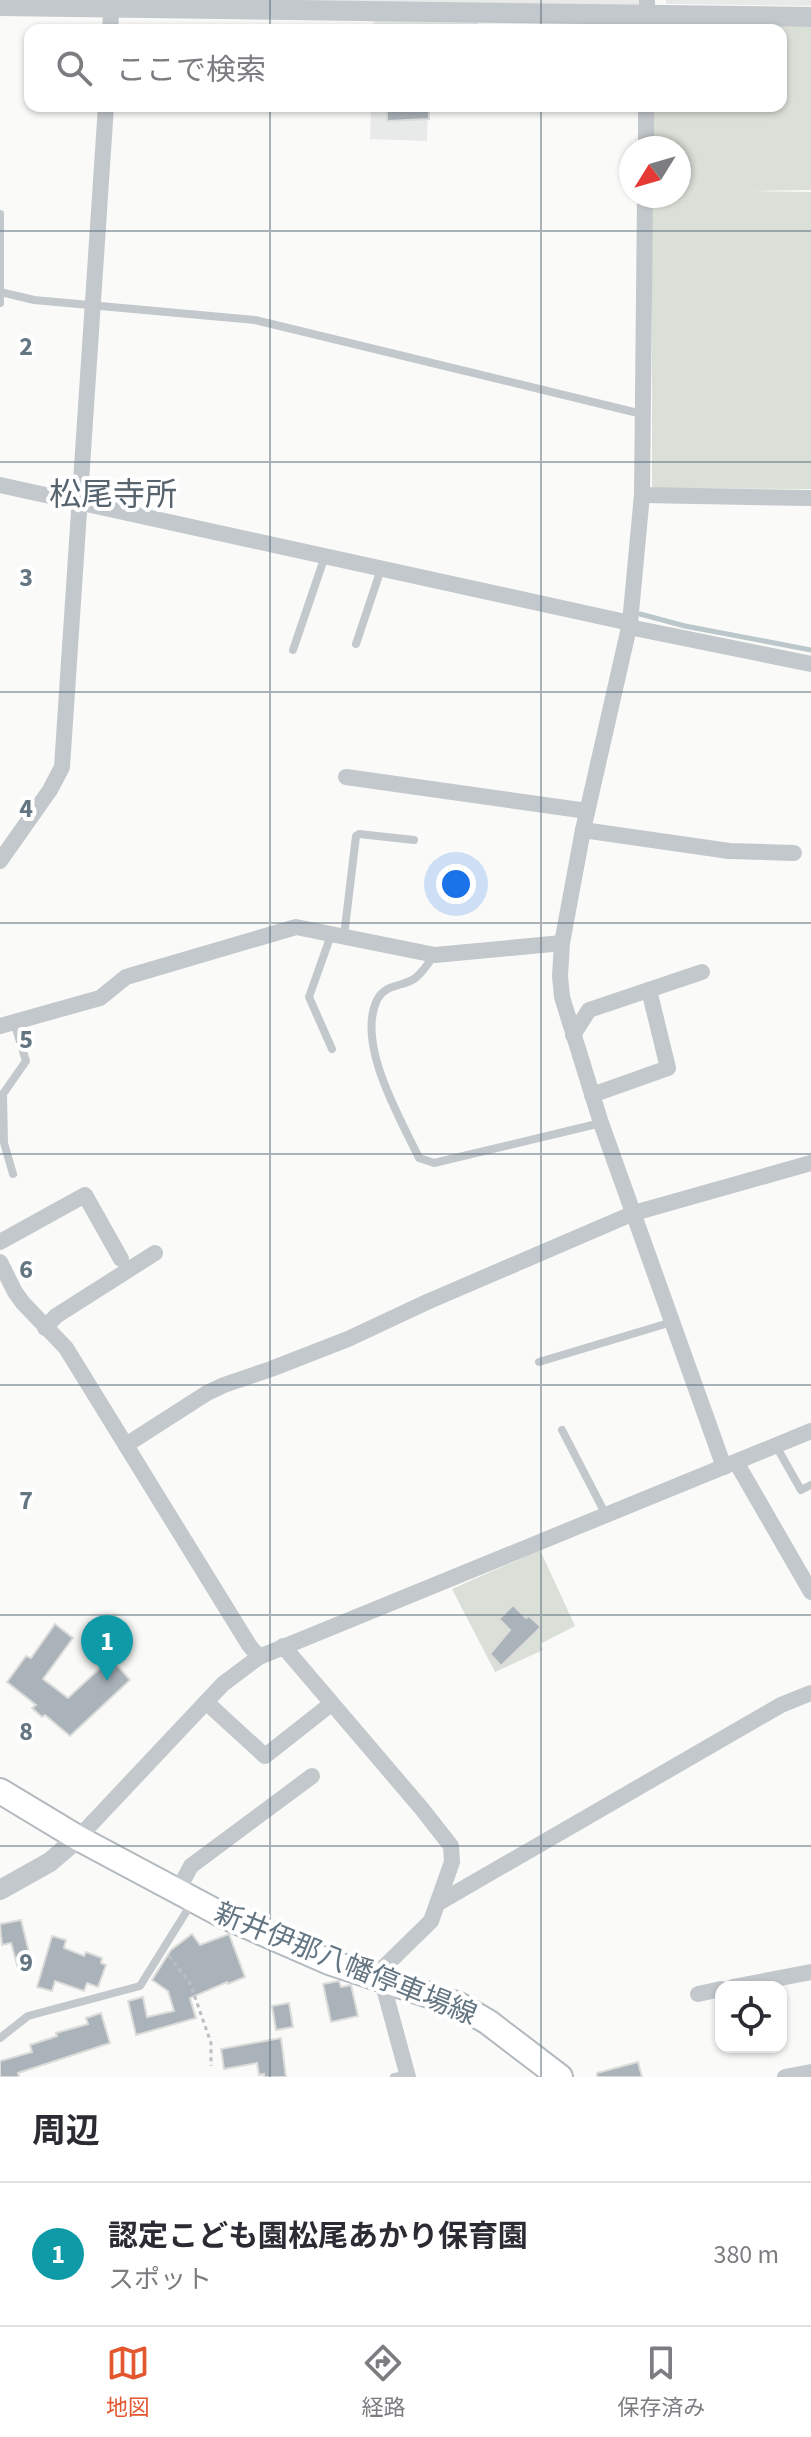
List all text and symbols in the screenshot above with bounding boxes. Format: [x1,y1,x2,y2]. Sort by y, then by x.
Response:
search box [24,24,787,112]
icon: search [52,46,96,90]
text: ここで検索 [116,49,266,92]
north arrow [619,136,691,208]
text: 2 [19,328,33,365]
district label: 松尾寺所 [49,472,177,518]
text: 3 [19,559,33,596]
text: 4 [19,790,33,827]
your location [436,864,476,904]
text: 5 [19,1021,33,1058]
text: 6 [19,1251,33,1288]
text: 7 [19,1482,33,1519]
pin: 1 [81,1615,133,1681]
text: 8 [19,1713,33,1750]
street label: 新井伊那八幡停車場線 [208,1893,483,2035]
text: 9 [19,1944,33,1981]
map controls [715,1981,787,2053]
button: locate [715,1981,787,2053]
text: 周辺 [32,2107,100,2156]
text: 認定こども園松尾あかり保育園 [108,2215,528,2258]
text: 1 [51,2236,65,2273]
text: 380 m [713,2236,779,2273]
text: スポット [108,2261,212,2298]
tab: 地図 [106,2341,150,2424]
tab: 経路 [361,2341,405,2424]
tab: 保存済み [617,2341,705,2424]

